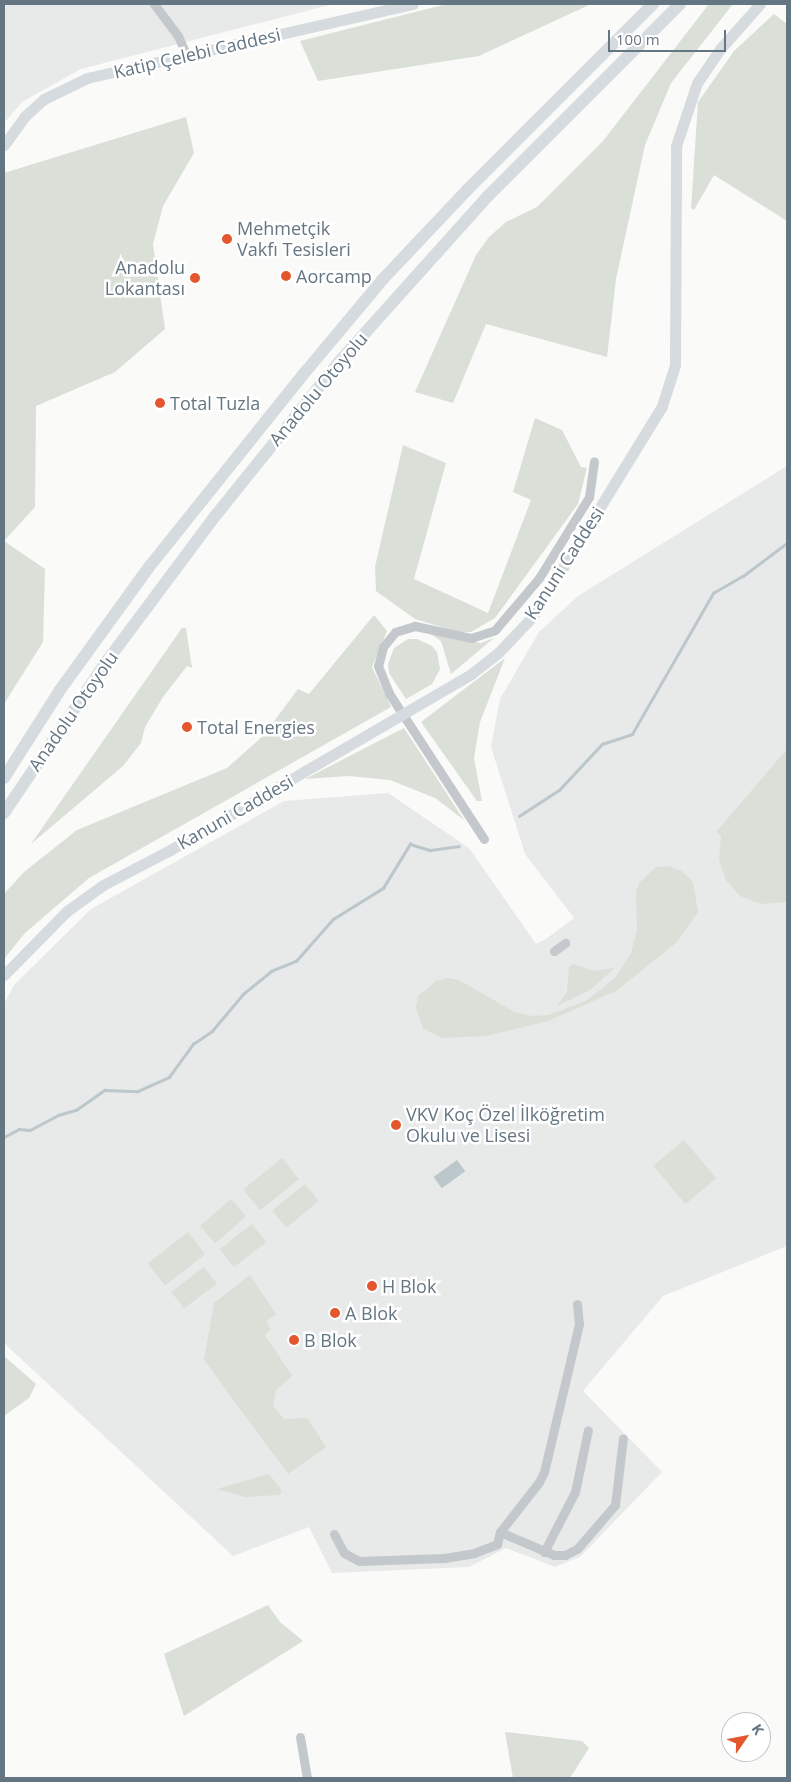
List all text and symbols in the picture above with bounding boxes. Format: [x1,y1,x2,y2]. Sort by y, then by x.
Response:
scale bar [611,20,728,52]
street label: Katip Çelebi Caddesi [111,23,283,83]
text: 100 m [616,29,660,49]
place label: Mehmetçik Vakfı Tesisleri [237,218,351,260]
marker: Mehmetçik Vakfı Tesisleri [221,233,233,245]
place label: Anadolu Lokantası [105,257,185,300]
place label: Aorcamp [296,265,372,287]
marker: Aorcamp [280,270,292,282]
marker: Anadolu Lokantası [189,272,201,284]
street label: Anadolu Otoyolu [264,328,372,450]
place label: Total Tuzla [170,392,260,414]
marker: Total Tuzla [154,397,166,409]
street label: Kanuni Caddesi [520,503,608,623]
street label: Anadolu Otoyolu [24,647,122,775]
place label: Total Energies [197,716,315,738]
marker: Total Energies [181,721,193,733]
street label: Kanuni Caddesi [173,770,297,854]
place label: VKV Koç Özel İlköğretim Okulu ve Lisesi [406,1104,605,1146]
marker: VKV Koç Özel İlköğretim Okulu ve Lisesi [390,1119,402,1131]
place label: H Blok [382,1275,436,1297]
marker: H Blok [366,1280,378,1292]
place label: A Blok [345,1302,398,1324]
marker: A Blok [329,1307,341,1319]
place label: B Blok [304,1329,357,1351]
marker: B Blok [288,1334,300,1346]
north arrow [721,1712,771,1762]
text: K [748,1720,769,1738]

